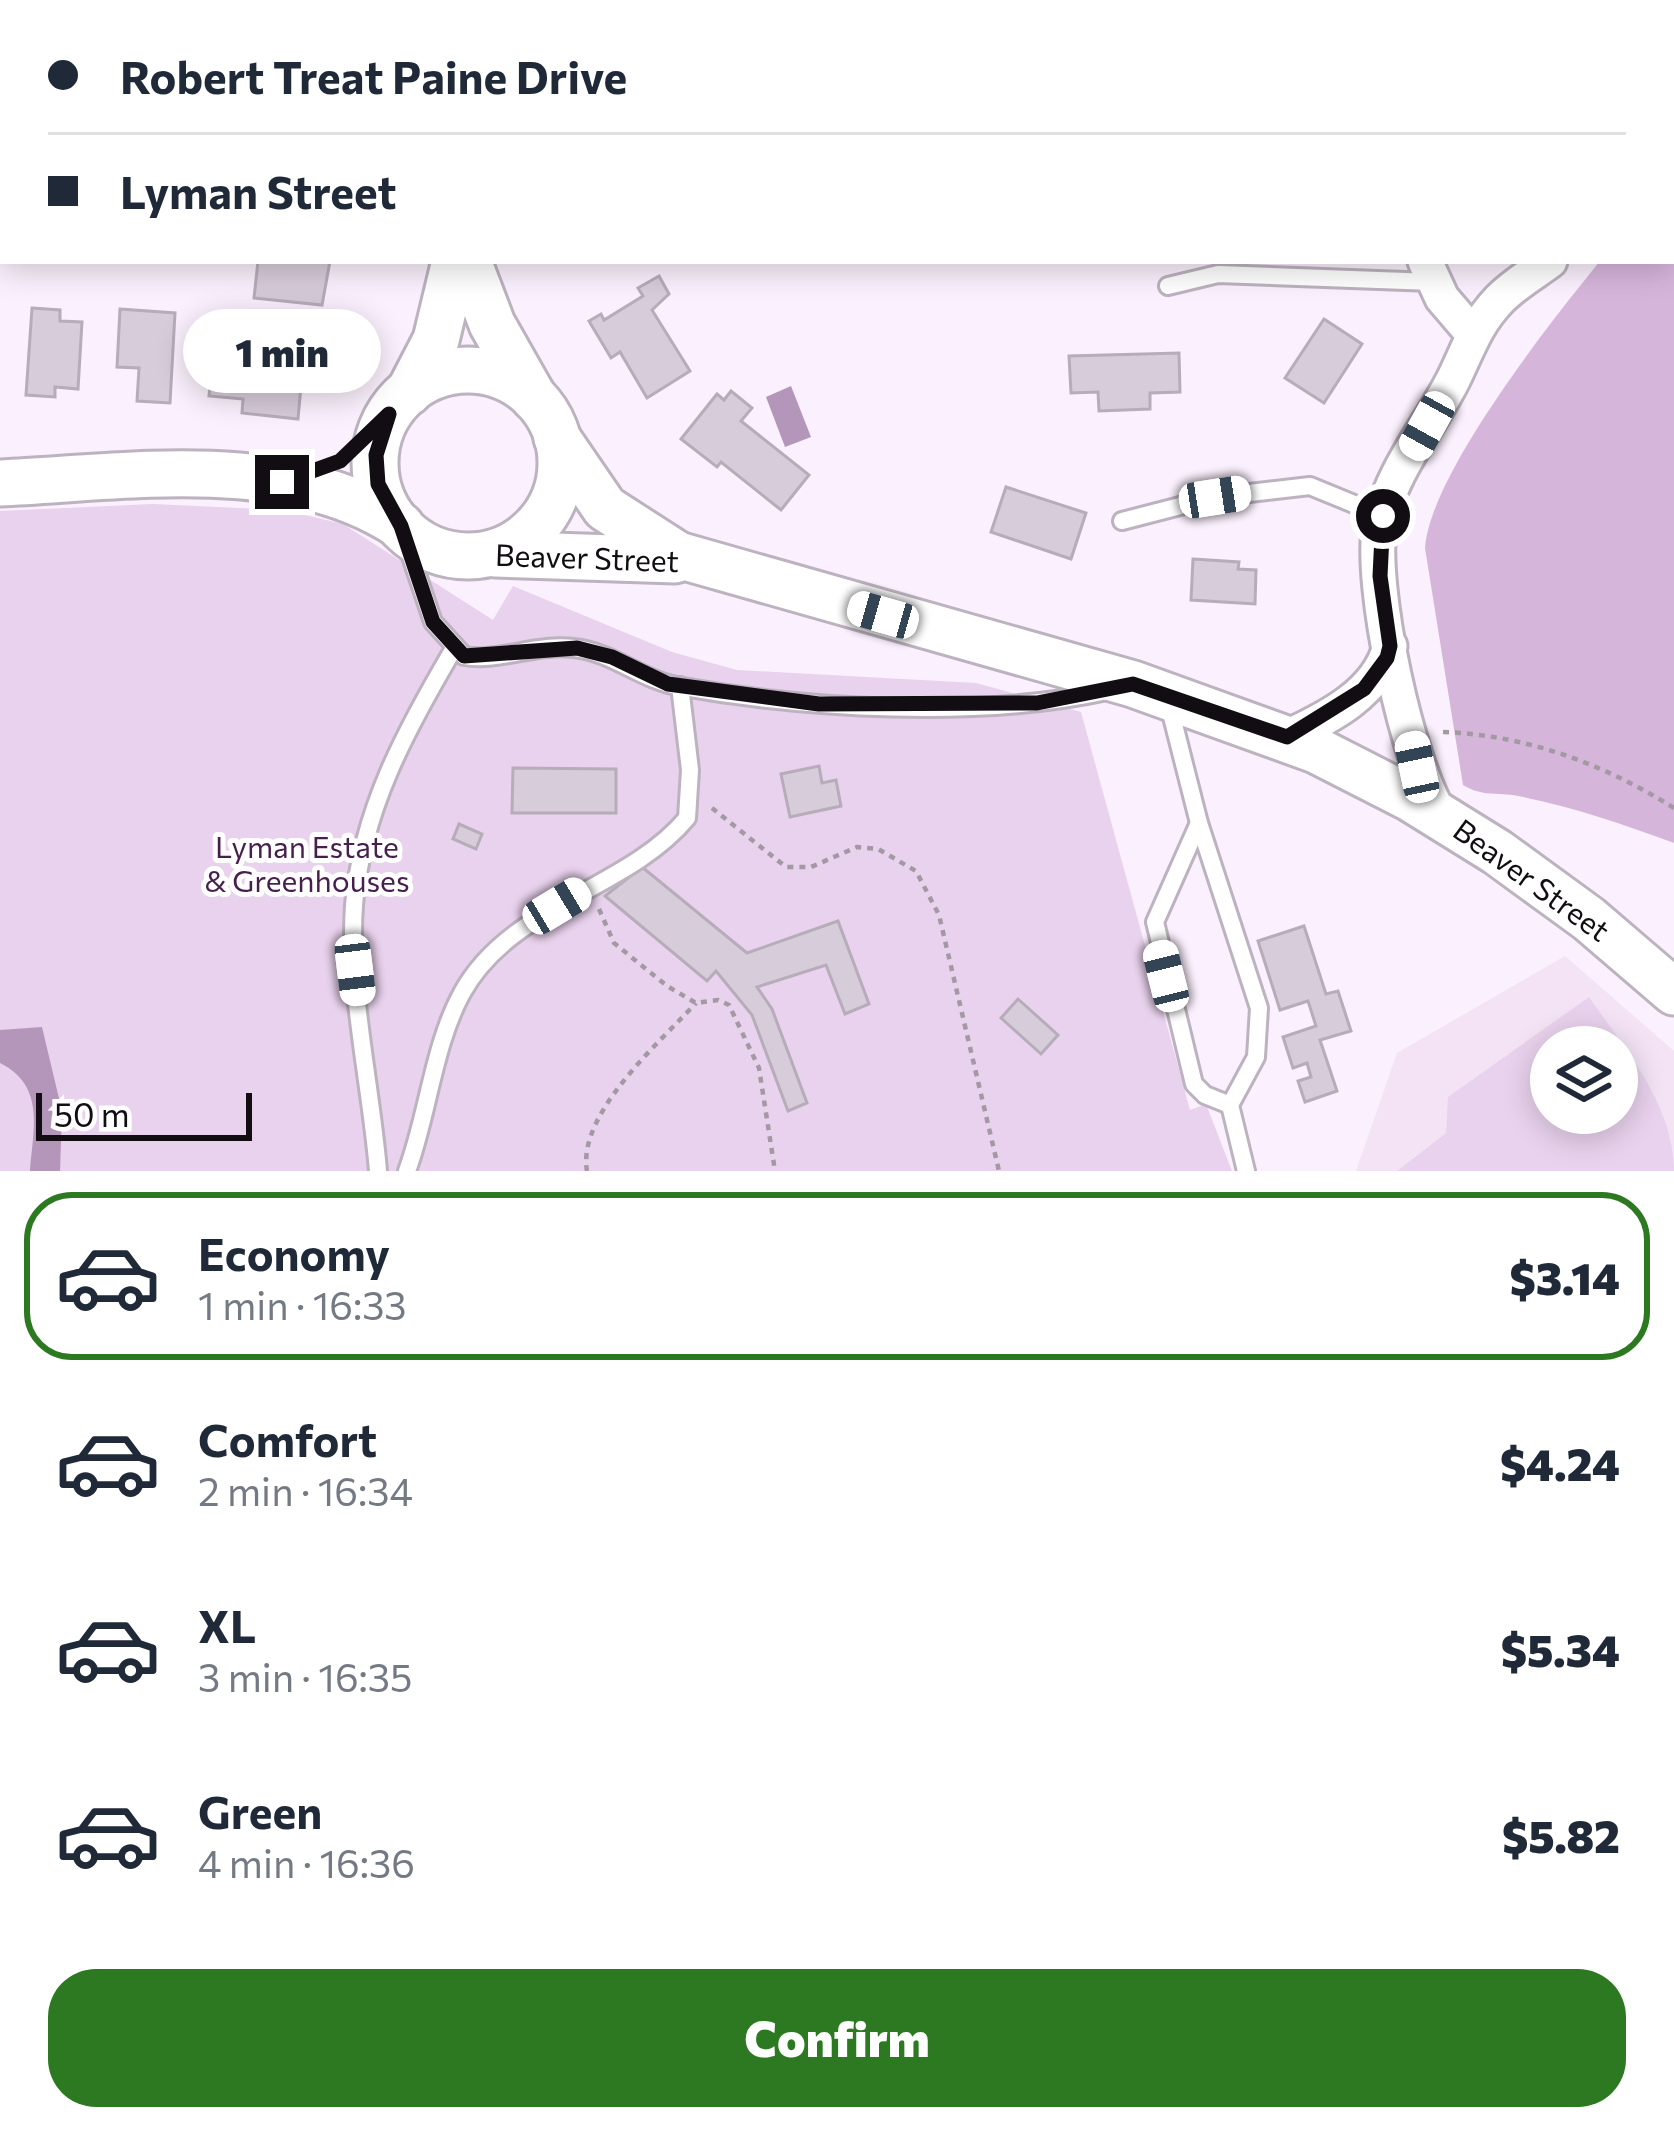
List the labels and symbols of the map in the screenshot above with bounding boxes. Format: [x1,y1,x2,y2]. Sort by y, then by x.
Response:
callout: 1 min [183,308,381,392]
car [1394,386,1460,466]
route end [255,455,309,509]
car [1177,474,1253,520]
route start [1356,489,1410,543]
street label: Beaver Street [495,535,680,578]
car [843,588,923,642]
car [1392,728,1442,806]
street label: Beaver Street [1447,810,1618,948]
park label: Lyman Estate & Greenhouses [204,827,410,898]
car [517,872,597,940]
car [333,932,377,1008]
car [1140,937,1192,1015]
scale bar [36,1087,252,1140]

